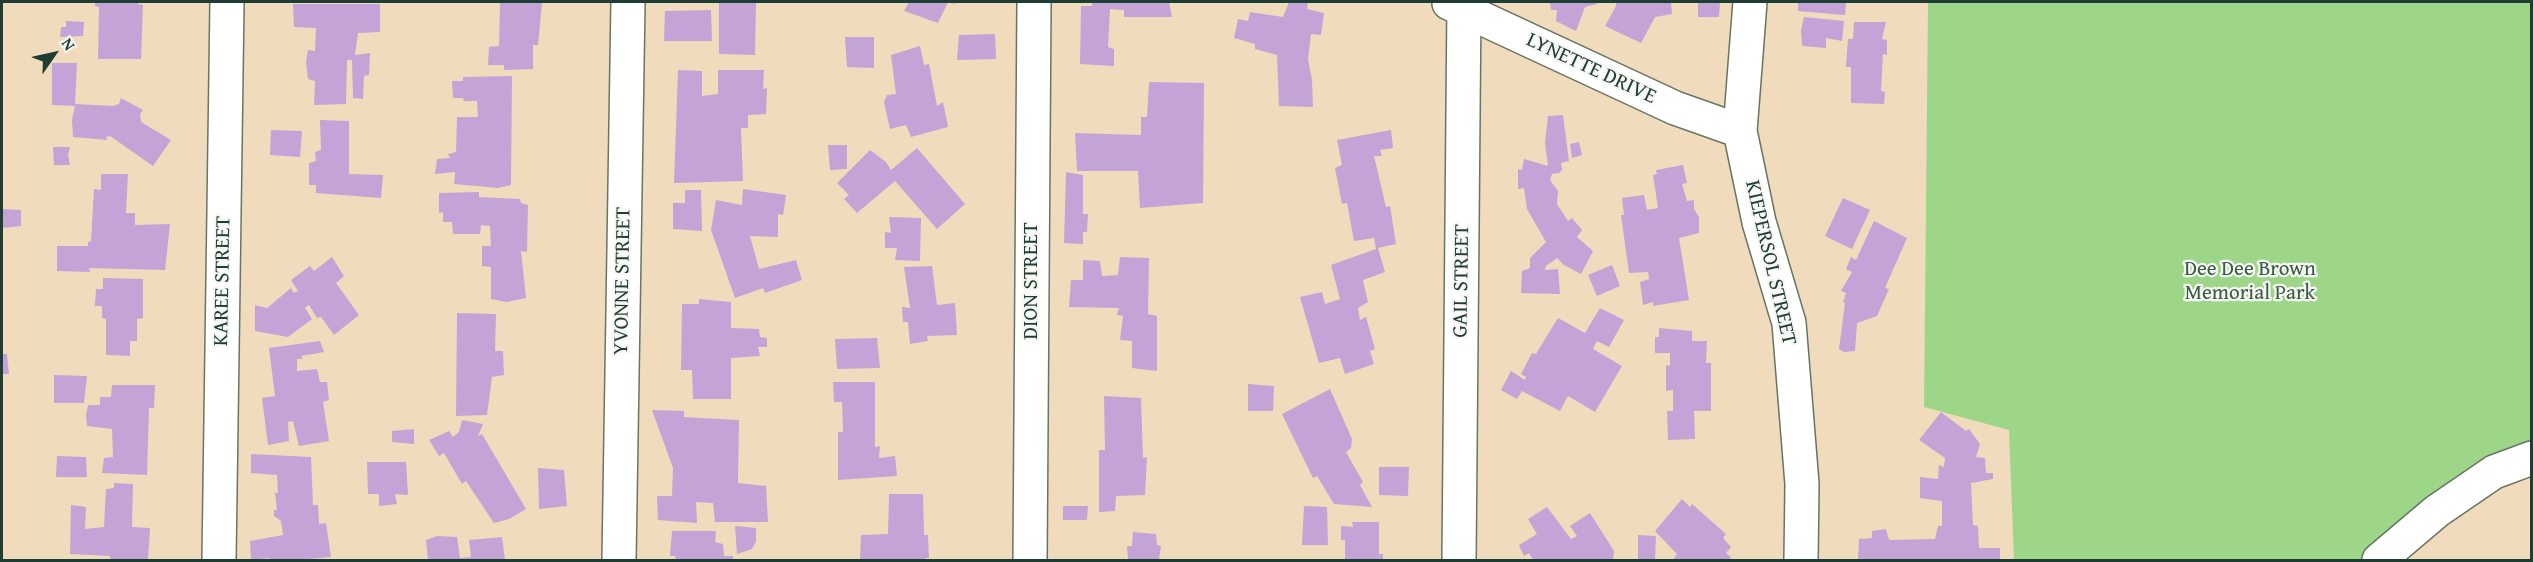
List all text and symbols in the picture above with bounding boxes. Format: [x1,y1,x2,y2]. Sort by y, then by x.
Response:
north arrow [24,24,84,84]
street label: LYNETTE DRIVE [1522,28,1660,110]
text: N [56,33,82,55]
street label: KIEPERSOL STREET [1739,178,1801,348]
street label: YVONNE STREET [609,207,637,355]
street label: KAREE STREET [209,216,237,346]
street label: DION STREET [1019,222,1045,340]
street label: GAIL STREET [1448,224,1476,338]
park label: Dee Dee Brown Memorial Park [2184,257,2316,307]

